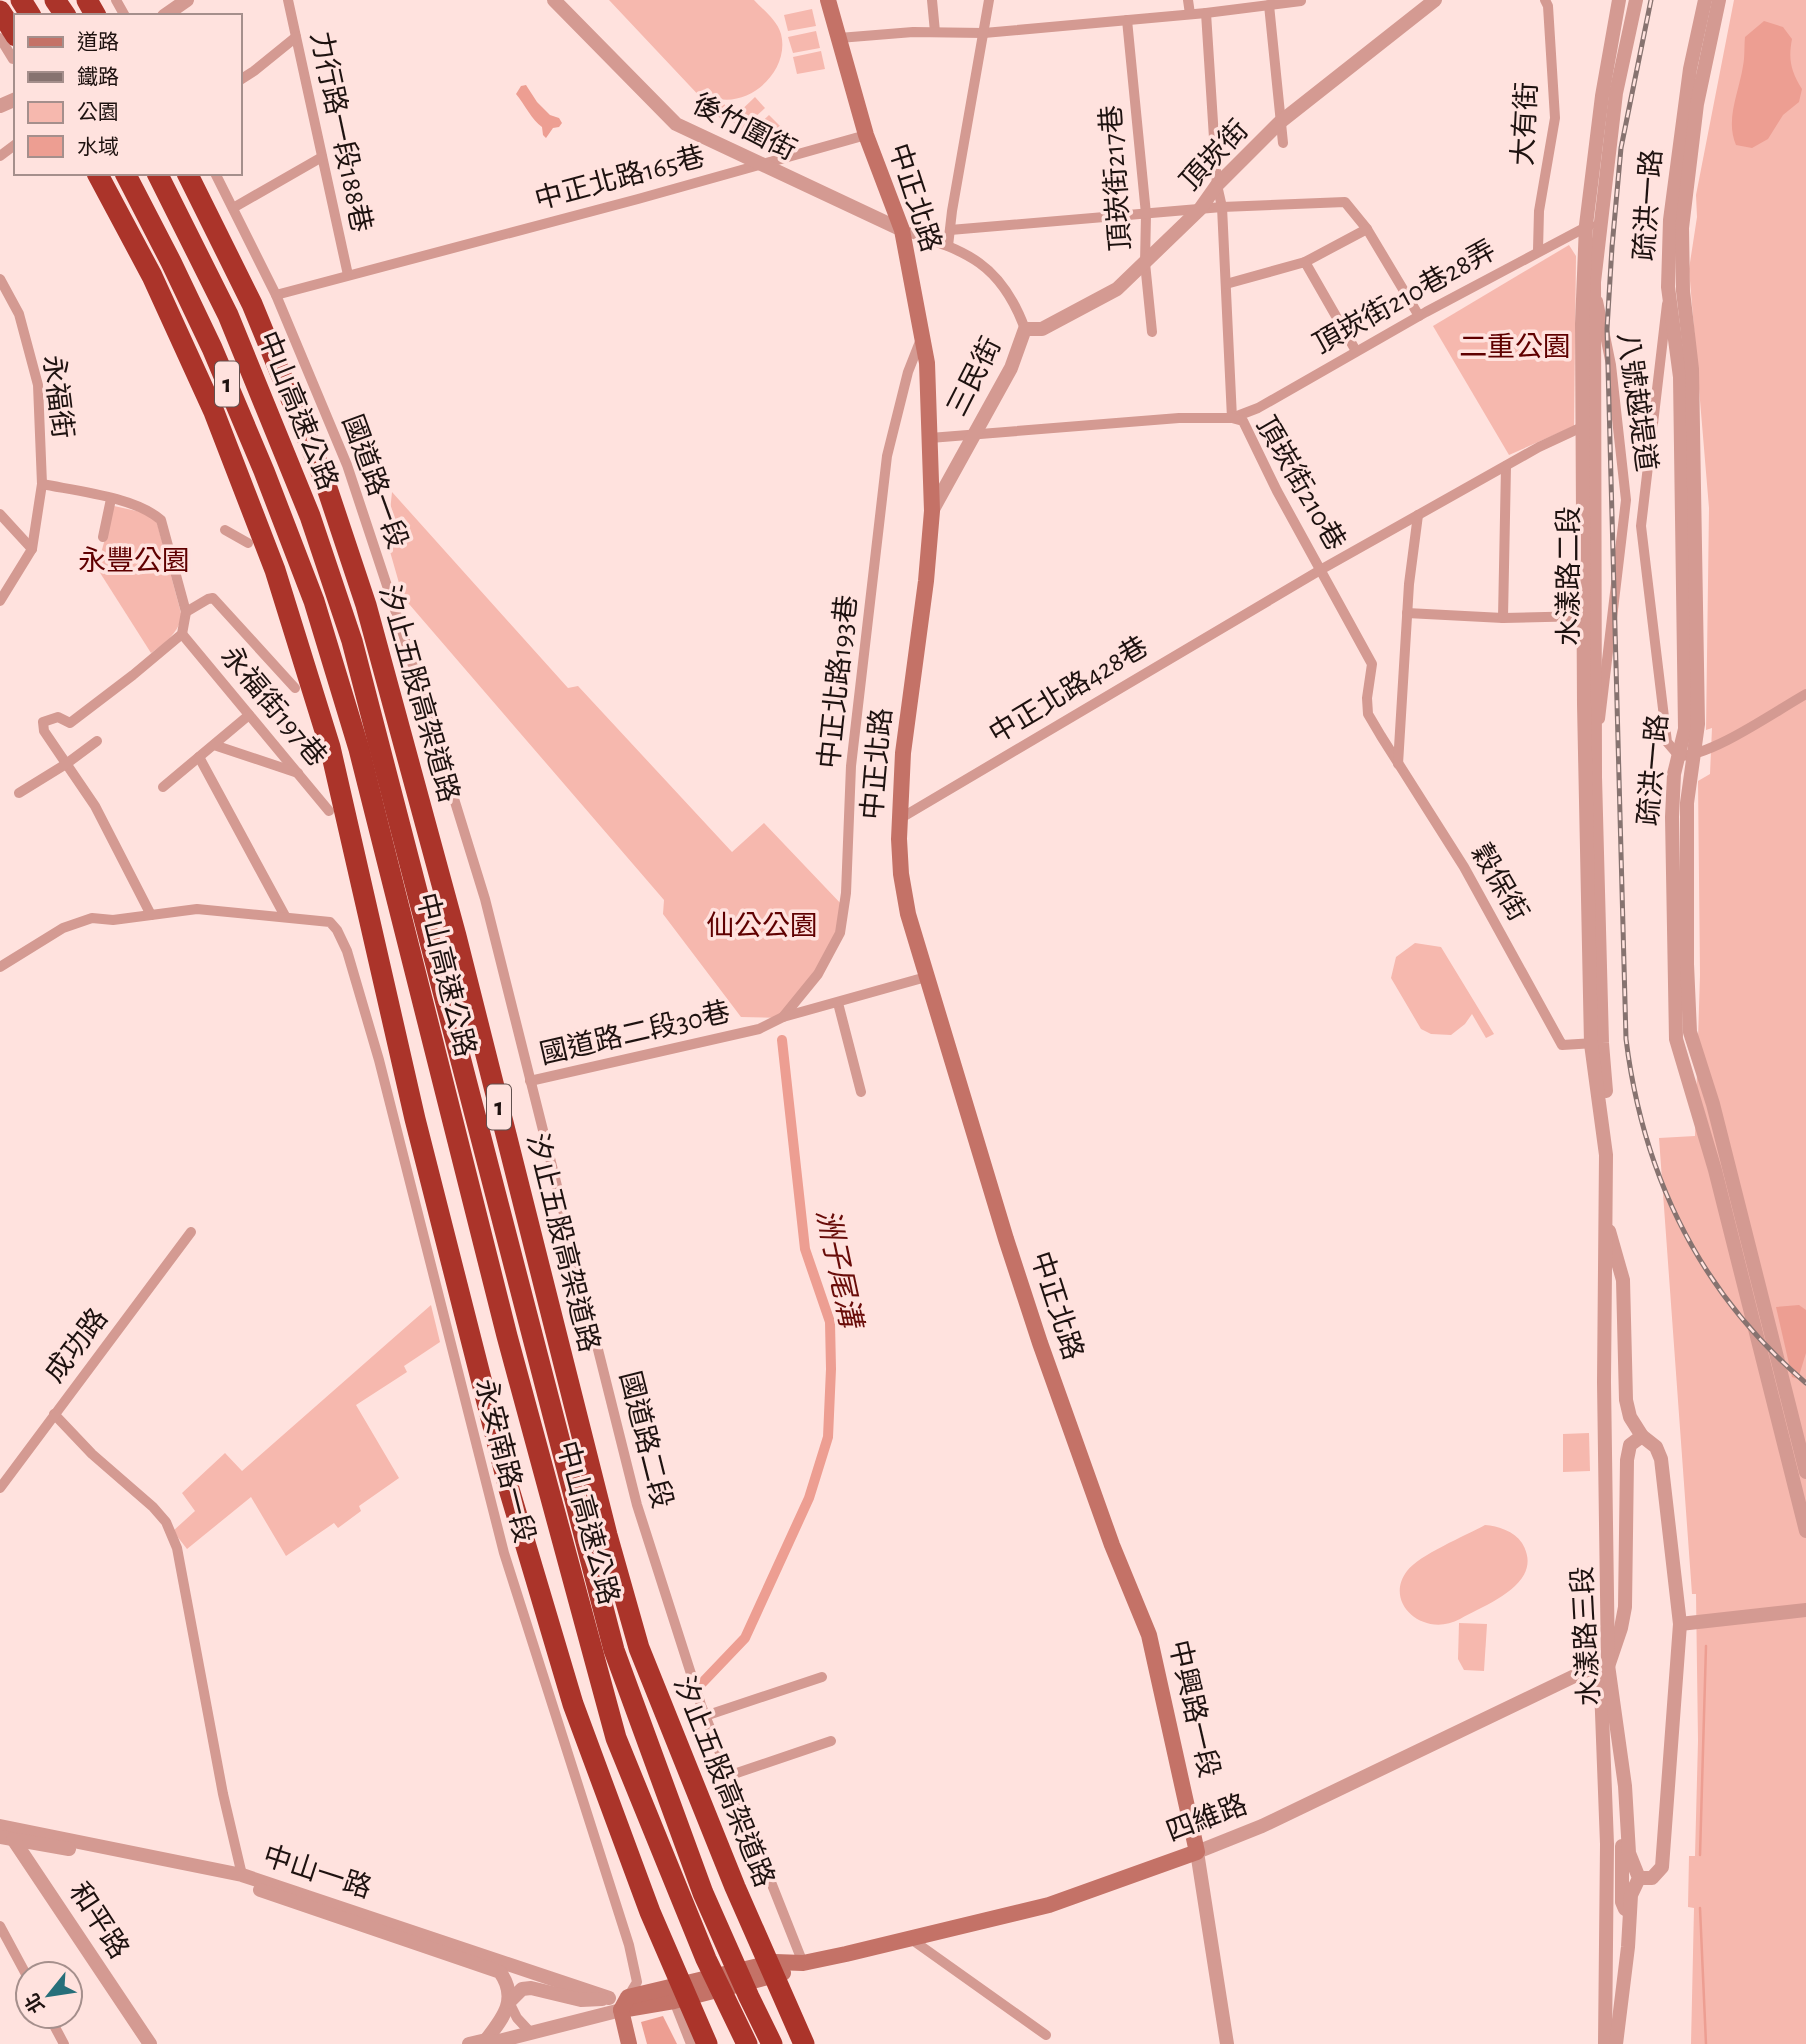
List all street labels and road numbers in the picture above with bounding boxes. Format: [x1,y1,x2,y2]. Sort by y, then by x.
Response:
street label: 力行路一段188巷 [305,29,377,235]
street label: 大有街 [1508,81,1542,167]
street label: 後竹圍街 [688,88,801,166]
street label: 頂崁街217巷 [1096,104,1136,252]
street label: 頂崁街 [1175,114,1254,196]
street label: 中正北路 [883,140,947,256]
street label: 中正北路165巷 [532,141,708,215]
street label: 疏洪一路 [1629,148,1667,262]
street label: 頂崁街210巷28弄 [1308,235,1501,359]
street label: 中山高速公路 [253,327,343,494]
street label: 八號越堤道 [1612,330,1662,473]
street label: 三民街 [942,332,1007,421]
street label: 永福街 [38,353,78,440]
road number: 1 [215,362,239,406]
street label: 國道路一段 [337,411,413,553]
street label: 頂崁街210巷 [1251,411,1351,556]
street label: 水漾路二段 [1554,506,1584,646]
street label: 汐止五股高架道路 [374,582,464,806]
street label: 中正北路193巷 [814,594,862,770]
street label: 中正北路428巷 [984,631,1153,749]
street label: 永福街197巷 [215,641,332,772]
street label: 中正北路 [857,707,897,821]
street label: 疏洪一路 [1633,713,1673,827]
street label: 穀保街 [1466,839,1534,926]
street label: 中山高速公路 [411,890,481,1060]
street label: 國道路二段30巷 [537,997,733,1069]
road number: 1 [487,1084,511,1130]
street label: 汐止五股高架道路 [521,1130,605,1355]
street label: 中正北路 [1025,1248,1089,1364]
street label: 成功路 [39,1303,113,1388]
street label: 國道路二段 [614,1368,677,1511]
street label: 永安南路一段 [470,1376,540,1546]
street label: 中山高速公路 [552,1438,624,1608]
street label: 水漾路三段 [1567,1565,1605,1707]
street label: 中興路一段 [1164,1637,1224,1780]
street label: 汐止五股高架道路 [668,1672,780,1891]
street label: 四維路 [1162,1789,1251,1847]
street label: 中山一路 [259,1840,375,1904]
street label: 和平路 [63,1877,134,1964]

